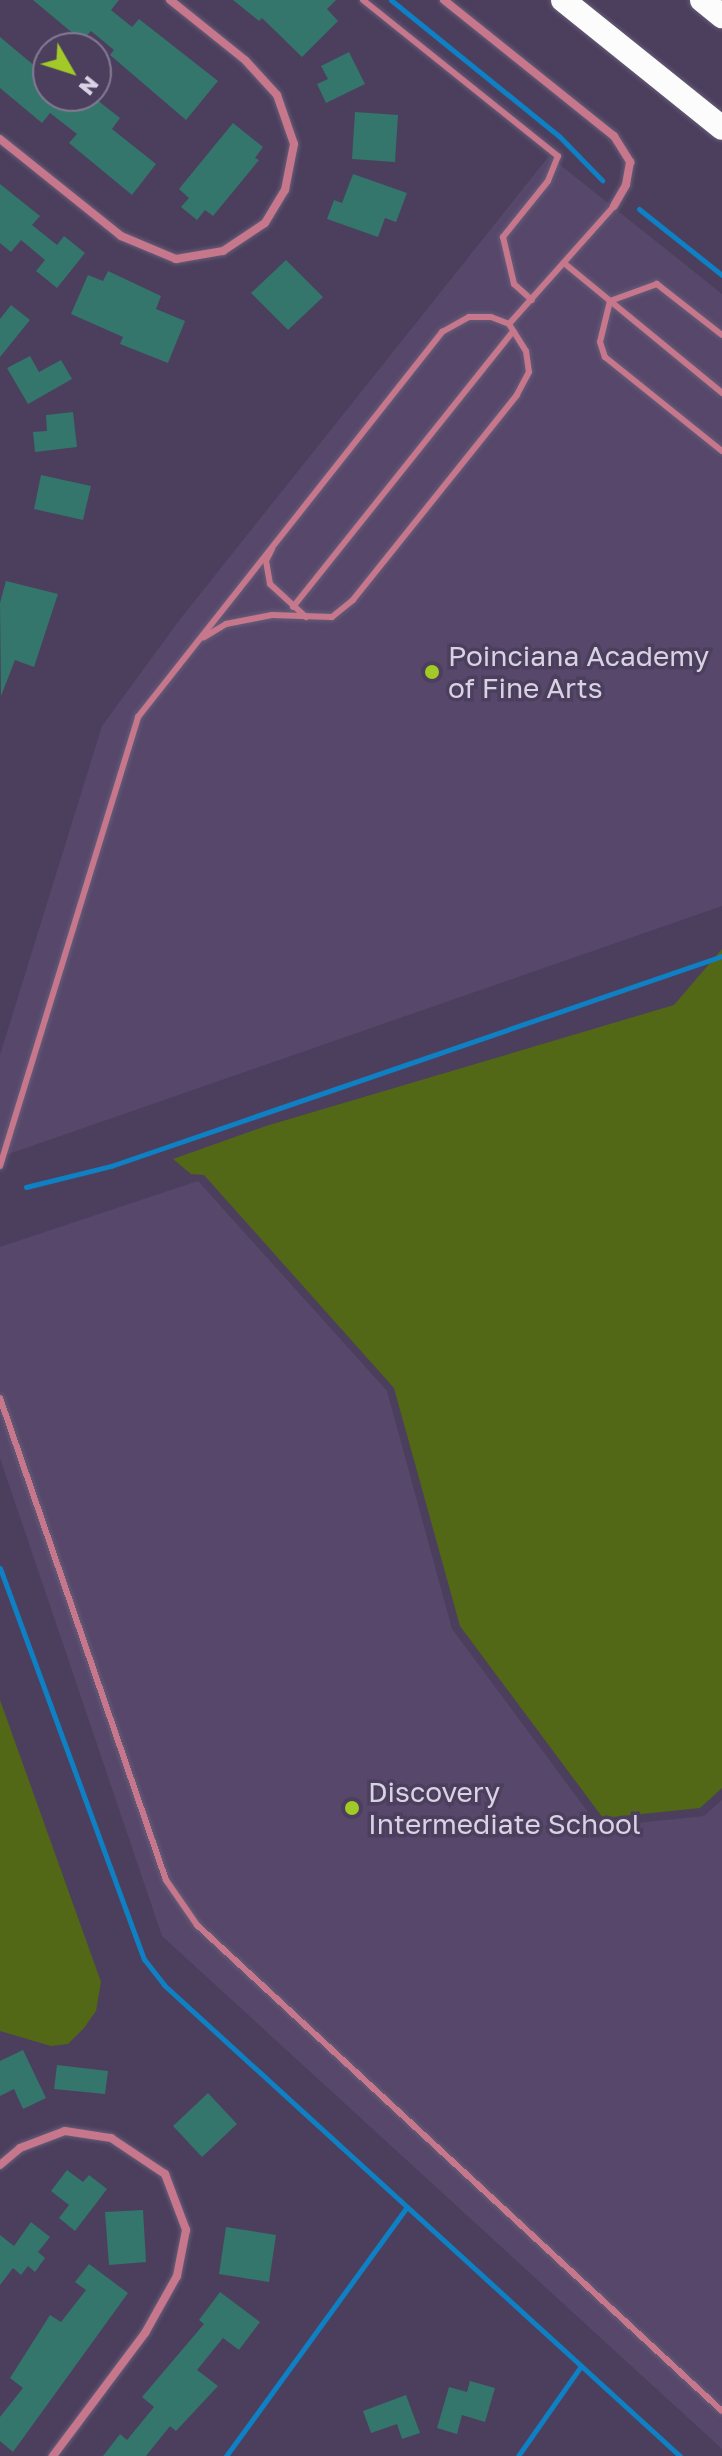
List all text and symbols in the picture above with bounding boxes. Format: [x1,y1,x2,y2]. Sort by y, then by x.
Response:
north arrow [32,32,112,112]
text: N [74,71,105,101]
place label: Poinciana Academy of Fine Arts [448,639,709,705]
marker: Poinciana Academy of Fine Arts [423,663,441,681]
place label: Discovery Intermediate School [368,1775,641,1841]
marker: Discovery Intermediate School [343,1799,361,1817]

